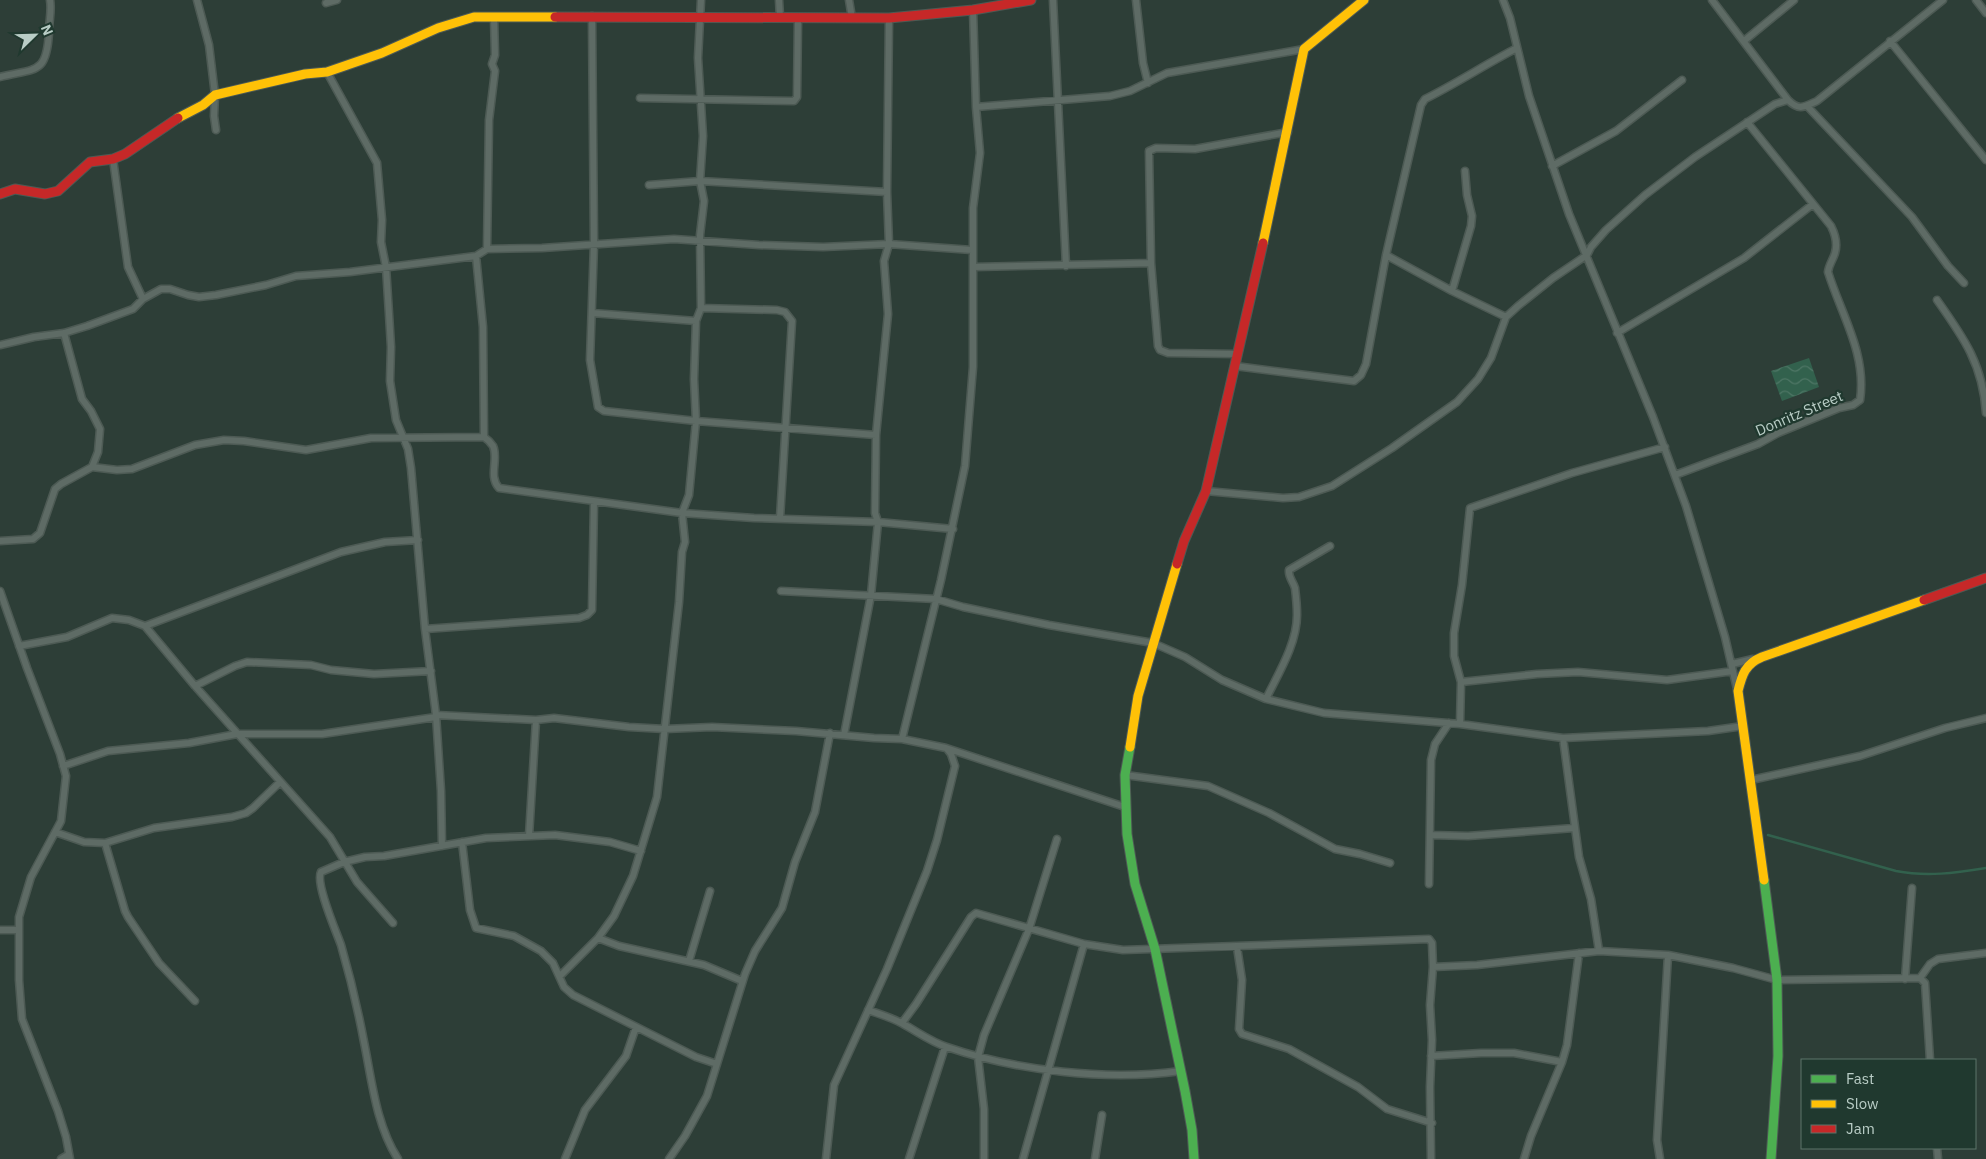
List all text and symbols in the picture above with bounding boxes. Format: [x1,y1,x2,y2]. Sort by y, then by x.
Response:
north arrow [10,10,60,60]
text: N [37,22,57,38]
street label: Donritz Street [1752,386,1846,440]
legend [1801,1059,1976,1149]
text: Fast [1846,1069,1874,1088]
text: Slow [1846,1094,1879,1113]
text: Jam [1846,1119,1875,1138]

